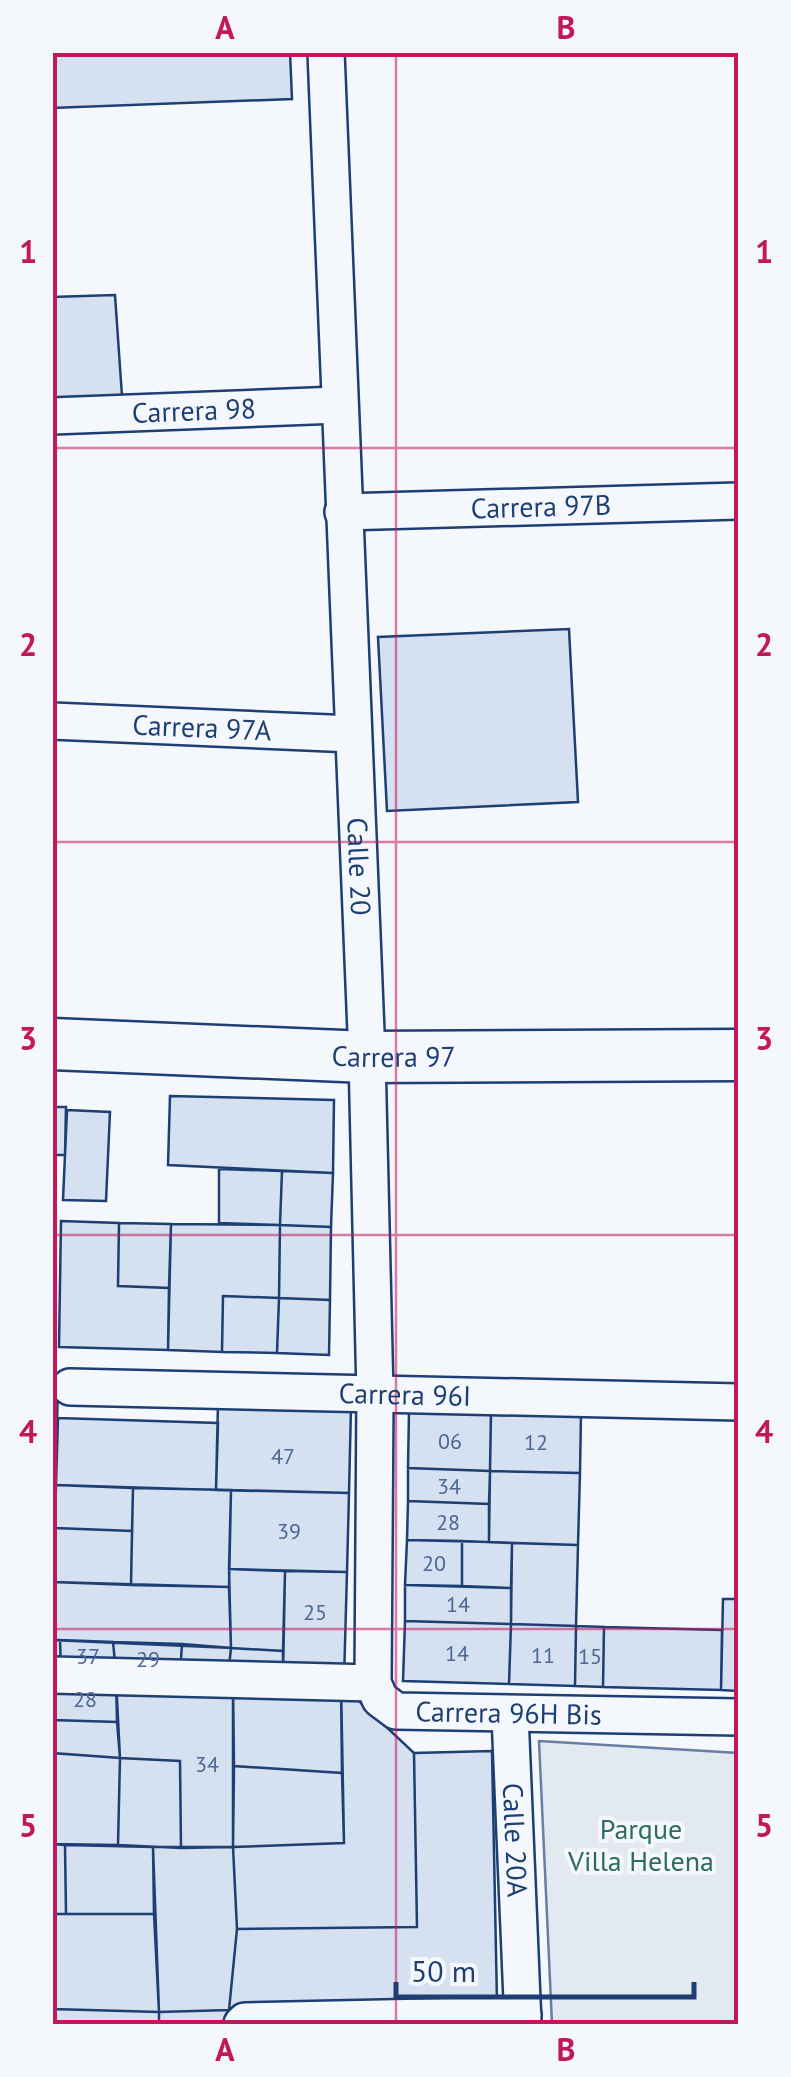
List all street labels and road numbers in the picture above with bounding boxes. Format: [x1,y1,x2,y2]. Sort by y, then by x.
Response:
street label: Carrera 98 [131,389,257,431]
street label: Carrera 97B [470,486,612,526]
street label: Carrera 97A [132,705,273,748]
street label: Calle 20 [339,817,380,916]
street label: Carrera 97 [331,1037,456,1075]
street label: Carrera 96I [338,1374,471,1414]
street label: Carrera 96H Bis [415,1692,602,1733]
street label: Calle 20A [495,1782,537,1898]

